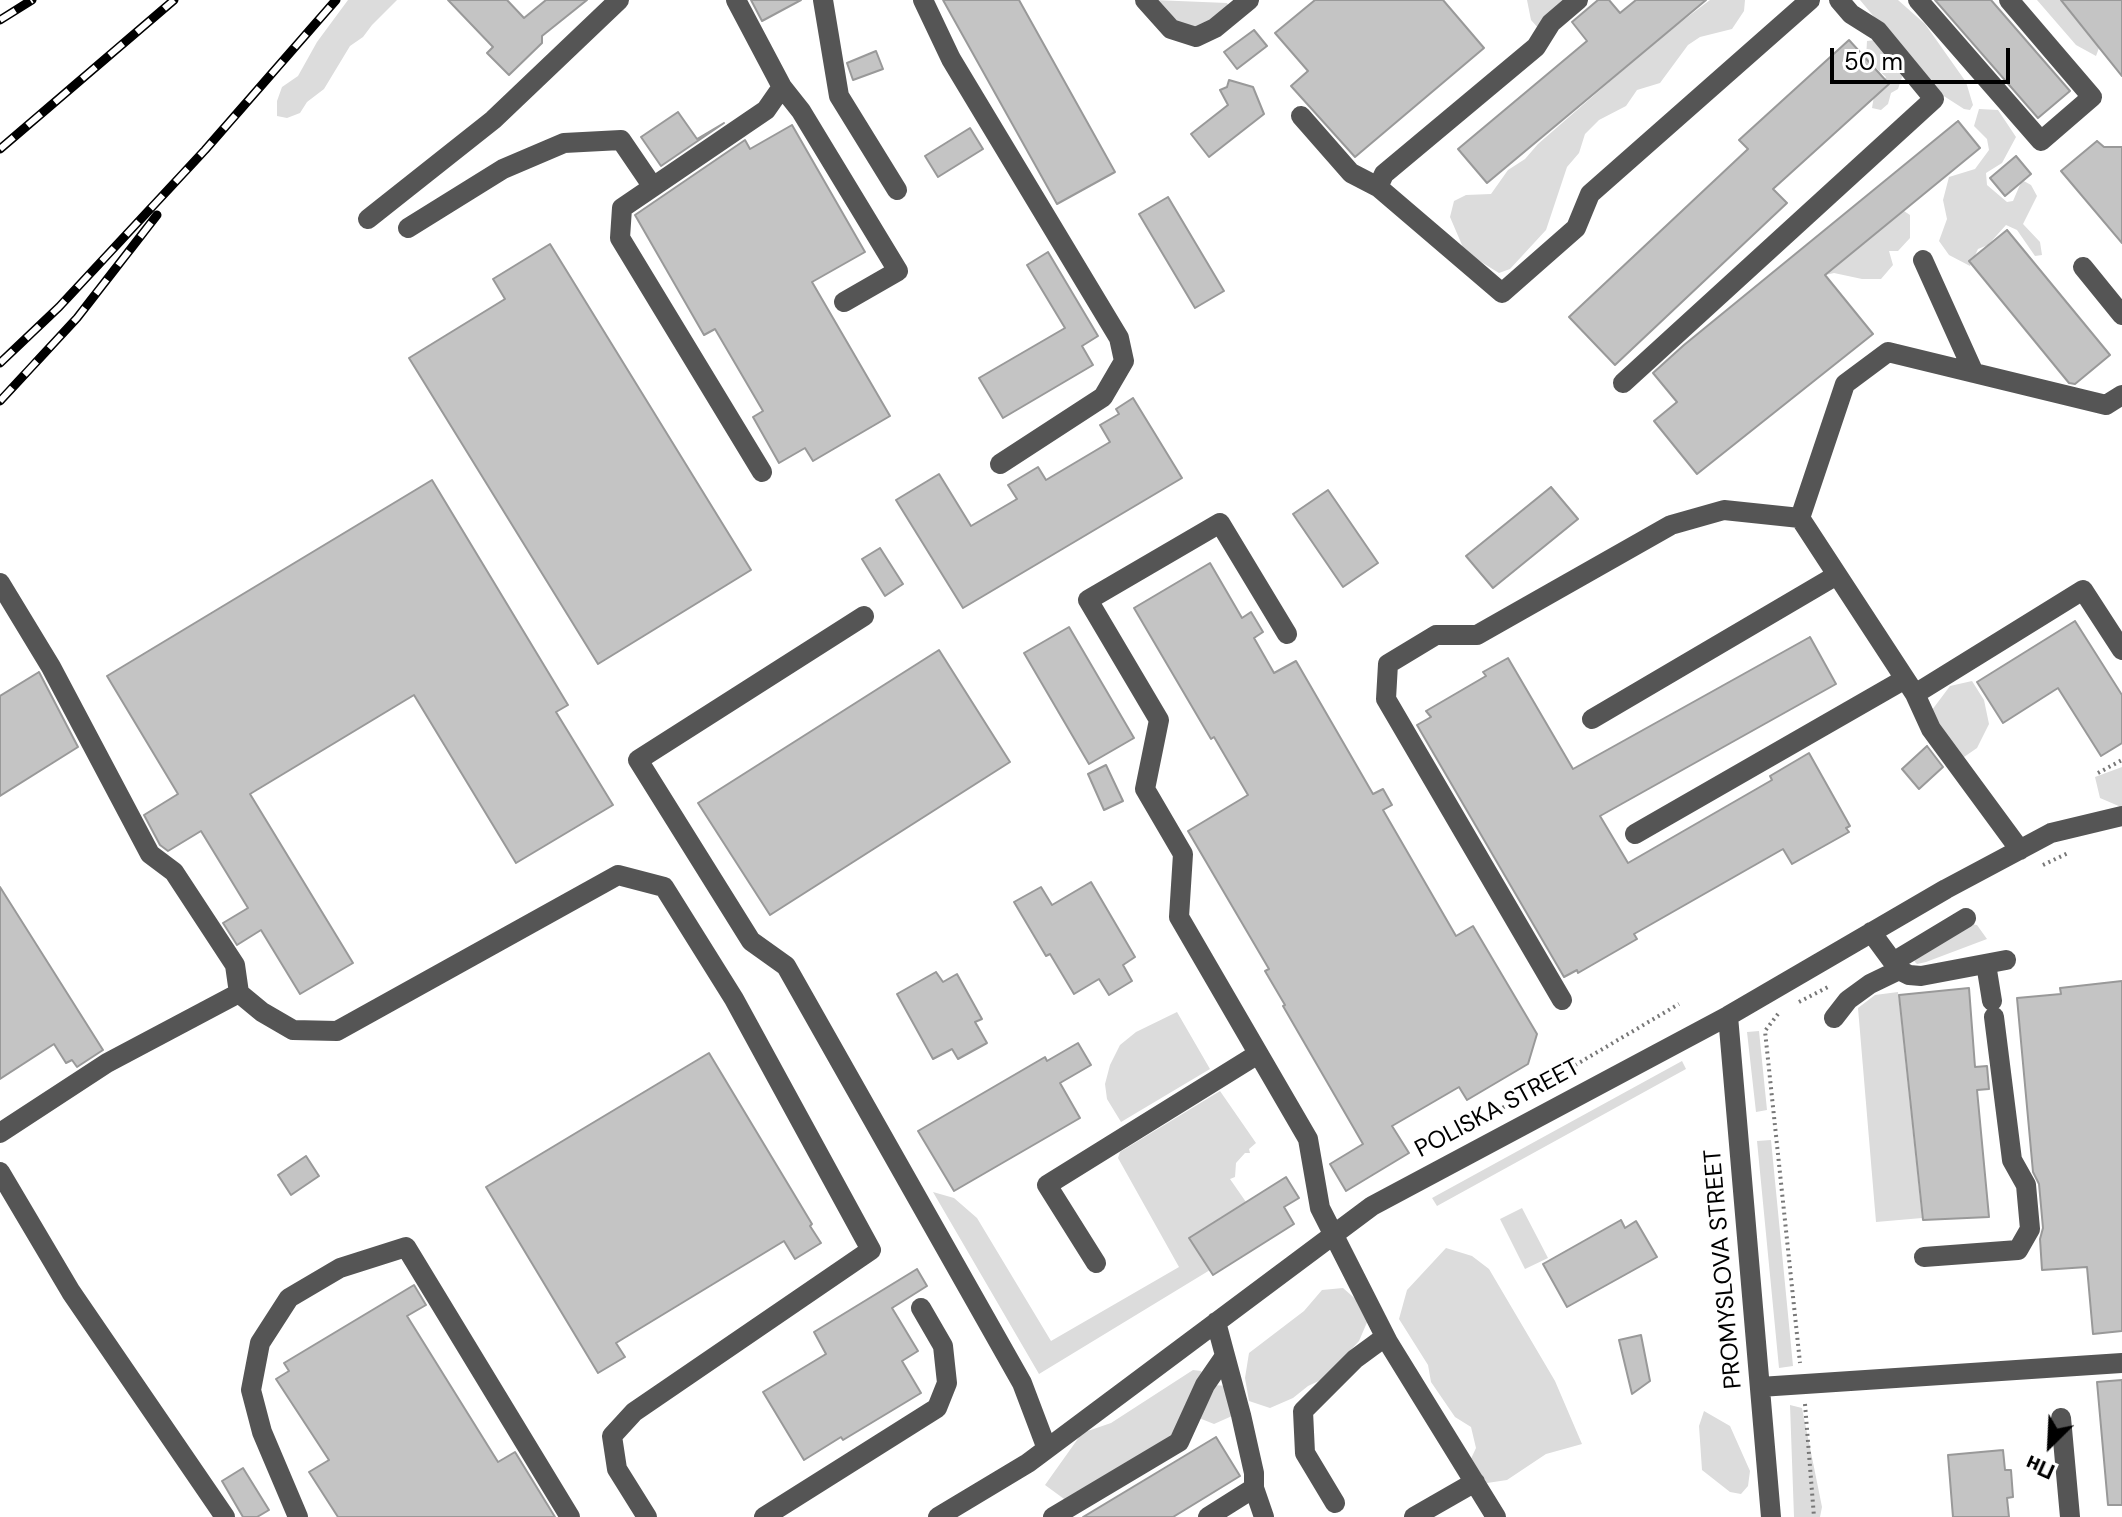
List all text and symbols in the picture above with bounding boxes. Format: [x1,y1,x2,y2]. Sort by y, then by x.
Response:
scale bar [1834,32,2014,82]
text: 50 m [1844,46,1903,77]
street label: POLISKA STREET [1411,1053,1585,1165]
street label: PROMYSLOVA STREET [1699,1148,1749,1390]
north arrow [2010,1405,2090,1485]
text: Пн [2021,1448,2059,1487]

